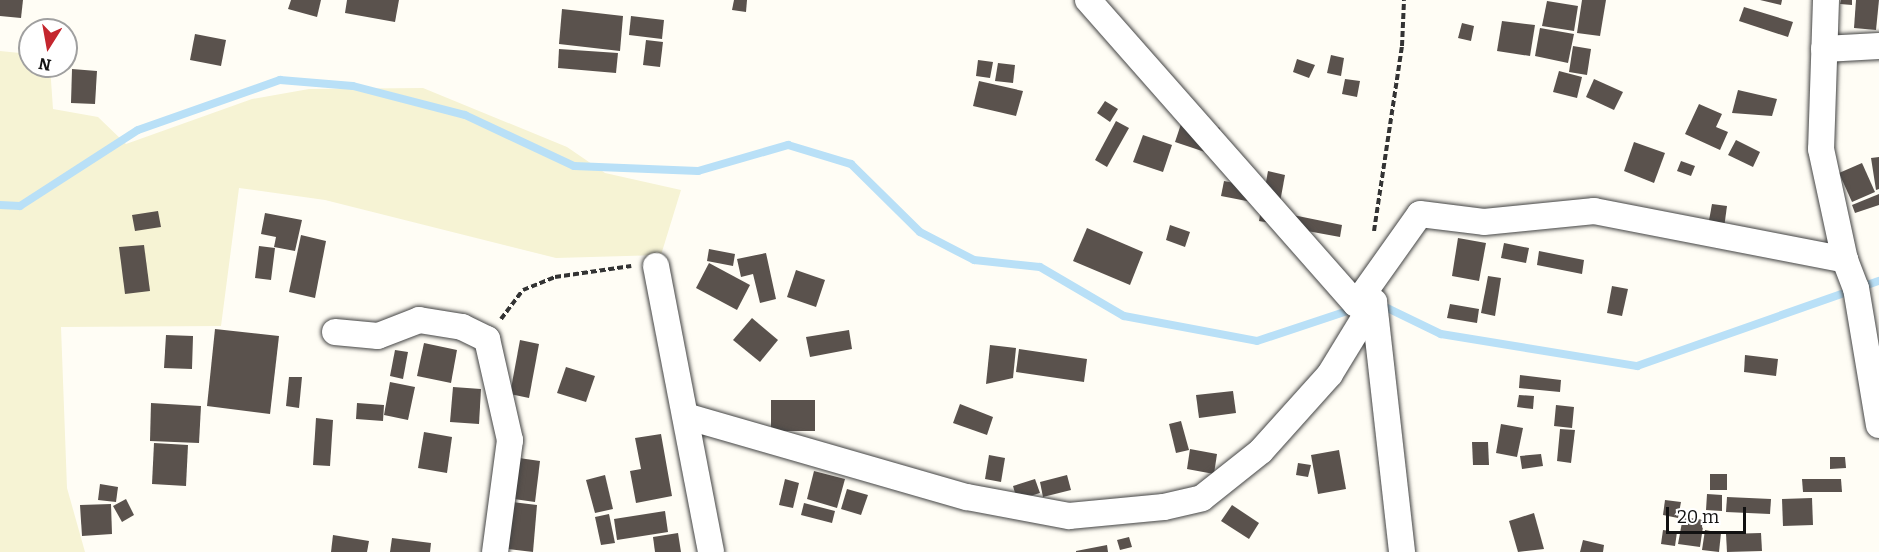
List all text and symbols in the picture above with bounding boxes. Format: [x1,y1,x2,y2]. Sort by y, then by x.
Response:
north arrow [18,18,78,78]
text: N [37,54,53,75]
scale bar [1669,495,1748,533]
text: 20 m [1677,506,1719,528]

